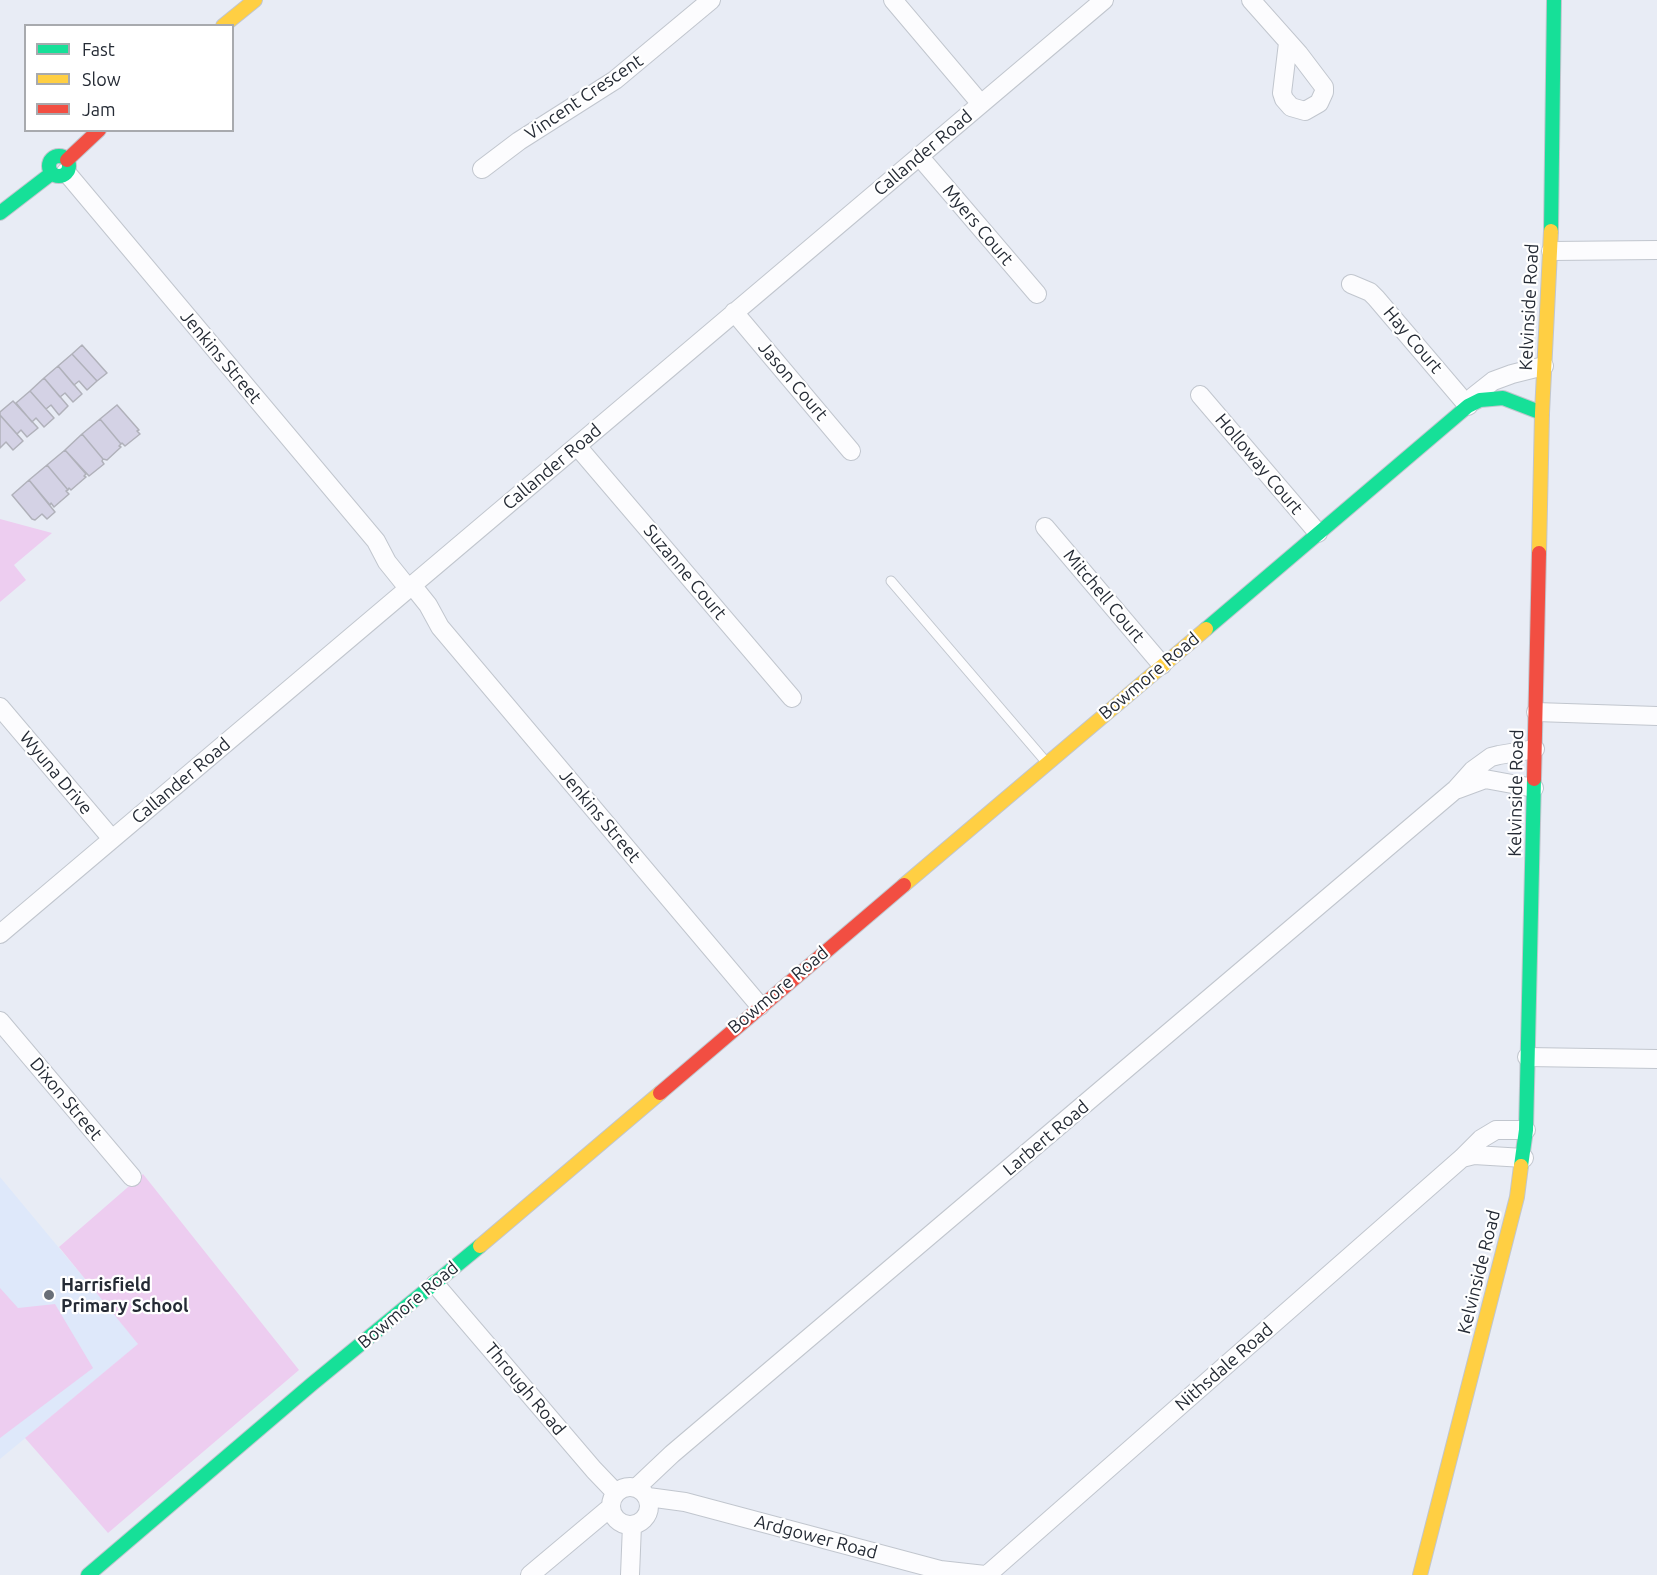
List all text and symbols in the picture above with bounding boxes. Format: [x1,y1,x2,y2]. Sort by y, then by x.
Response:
legend [24,24,234,132]
text: Fast [82,39,115,59]
street label: Vincent Crescent [521,50,647,144]
text: Slow [82,69,121,89]
text: Jam [82,99,116,119]
street label: Callander Road [869,105,977,201]
street label: Myers Court [938,180,1018,270]
street label: Kelvinside Road [1515,243,1543,371]
street label: Hay Court [1379,302,1447,378]
street label: Jenkins Street [176,306,266,408]
street label: Jason Court [754,337,832,425]
street label: Holloway Court [1211,409,1307,519]
street label: Callander Road [498,419,606,515]
street label: Suzanne Court [639,520,731,624]
street label: Mitchell Court [1059,545,1149,647]
street label: Bowmore Road [1094,628,1204,724]
street label: Wyuna Drive [15,727,97,819]
street label: Kelvinside Road [1504,729,1528,857]
street label: Callander Road [127,733,235,829]
street label: Jenkins Street [555,765,645,867]
street label: Bowmore Road [723,942,833,1038]
street label: Dixon Street [25,1053,107,1145]
street label: Larbert Road [999,1096,1093,1180]
street label: Kelvinside Road [1453,1208,1505,1336]
street label: Bowmore Road [353,1257,463,1353]
place label: Harrisfield Primary School [61,1274,189,1316]
marker: Harrisfield Primary School [42,1288,56,1302]
street label: Nithsdale Road [1171,1319,1277,1415]
street label: Through Road [480,1338,570,1440]
street label: Ardgower Road [752,1510,880,1564]

